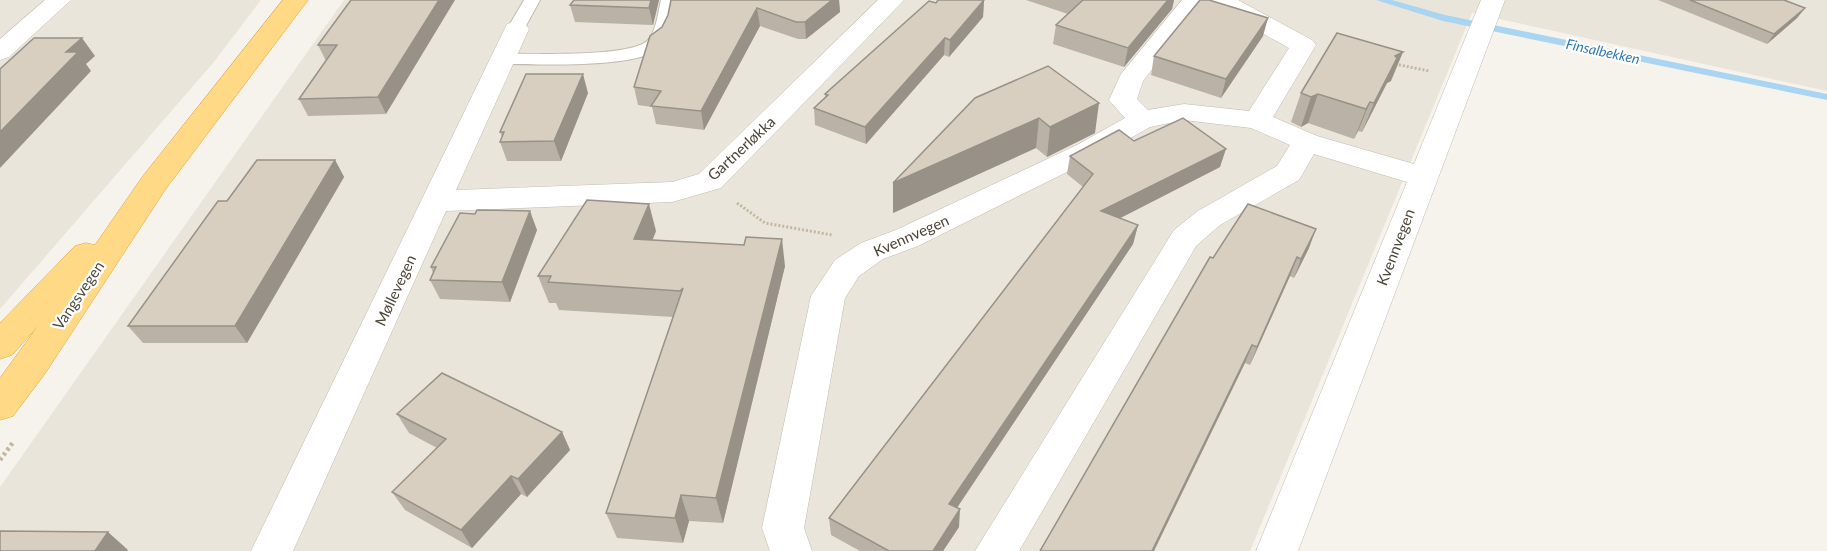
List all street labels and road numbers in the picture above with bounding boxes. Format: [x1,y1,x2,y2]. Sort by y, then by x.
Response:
street label: Gartnerløkka [704,112,778,184]
street label: Kvennvegen [1372,206,1418,288]
street label: Kvennvegen [871,210,951,260]
street label: Møllevegen [371,252,419,328]
street label: Vangsvegen [49,257,107,333]

